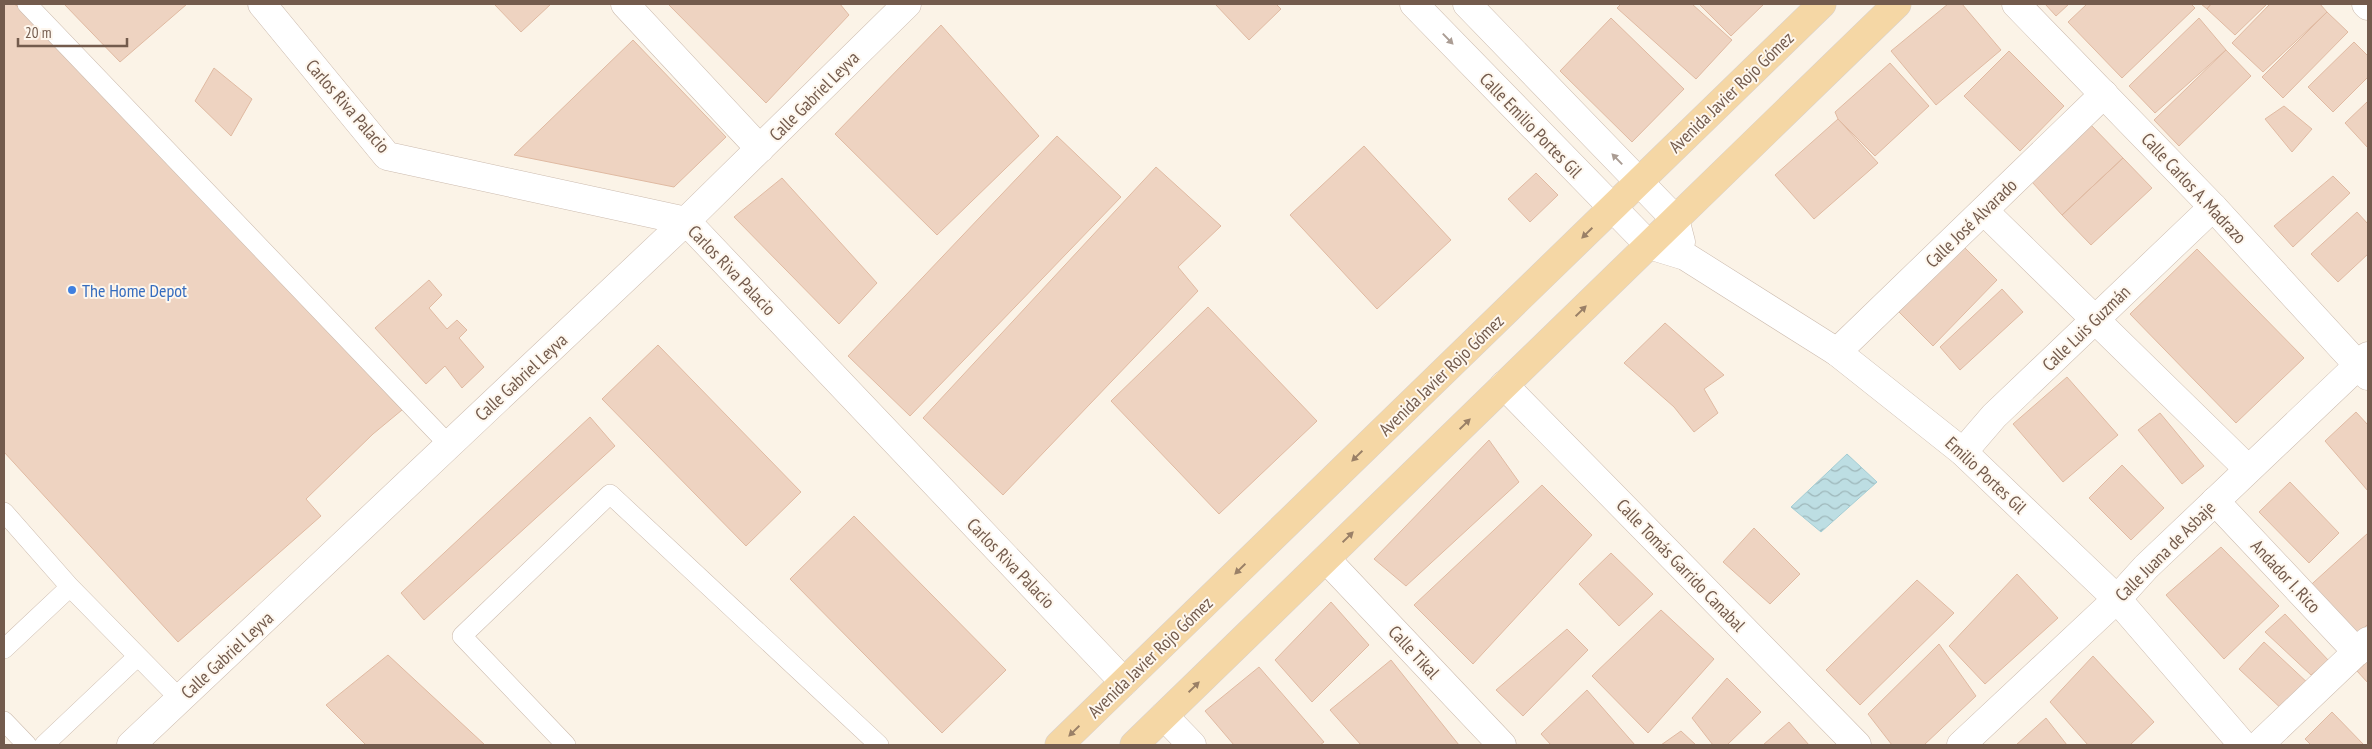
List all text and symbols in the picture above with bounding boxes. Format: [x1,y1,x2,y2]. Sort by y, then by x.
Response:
scale bar [18,15,126,47]
text: 20 m [25,23,51,42]
street label: Avenida Javier Rojo Gómez [1664,26,1798,158]
one-way arrow [1442,32,1454,44]
street label: Calle Gabriel Leyva [764,46,864,146]
street label: Carlos Riva Palacio [301,54,395,158]
street label: Calle Emilio Portes Gil [1475,67,1588,183]
street label: Calle Carlos A. Madrazo [2137,128,2252,249]
one-way arrow [1611,153,1623,165]
street label: Calle José Alvarado [1920,173,2022,272]
street label: Carlos Riva Palacio [683,220,781,320]
one-way arrow [1581,227,1593,239]
place label: The Home Depot [82,279,187,302]
street label: Calle Luis Guzmán [2037,280,2135,376]
marker: The Home Depot [66,284,78,296]
one-way arrow [1575,305,1587,317]
street label: Avenida Javier Rojo Gómez [1374,309,1508,441]
street label: Calle Gabriel Leyva [470,328,572,426]
one-way arrow [1458,418,1470,430]
street label: Emilio Portes Gil [1941,432,2032,519]
one-way arrow [1351,450,1363,462]
street label: Calle Tomás Garrido Canabal [1612,494,1751,637]
street label: Calle Juana de Asbaje [2110,496,2220,606]
street label: Carlos Riva Palacio [962,513,1060,613]
one-way arrow [1342,531,1354,543]
street label: Andador I. Rico [2246,534,2326,618]
one-way arrow [1235,563,1247,575]
street label: Avenida Javier Rojo Gómez [1083,591,1217,723]
street label: Calle Gabriel Leyva [176,606,278,704]
street label: Calle Tikal [1384,620,1445,684]
one-way arrow [1188,681,1200,693]
one-way arrow [1068,725,1080,737]

